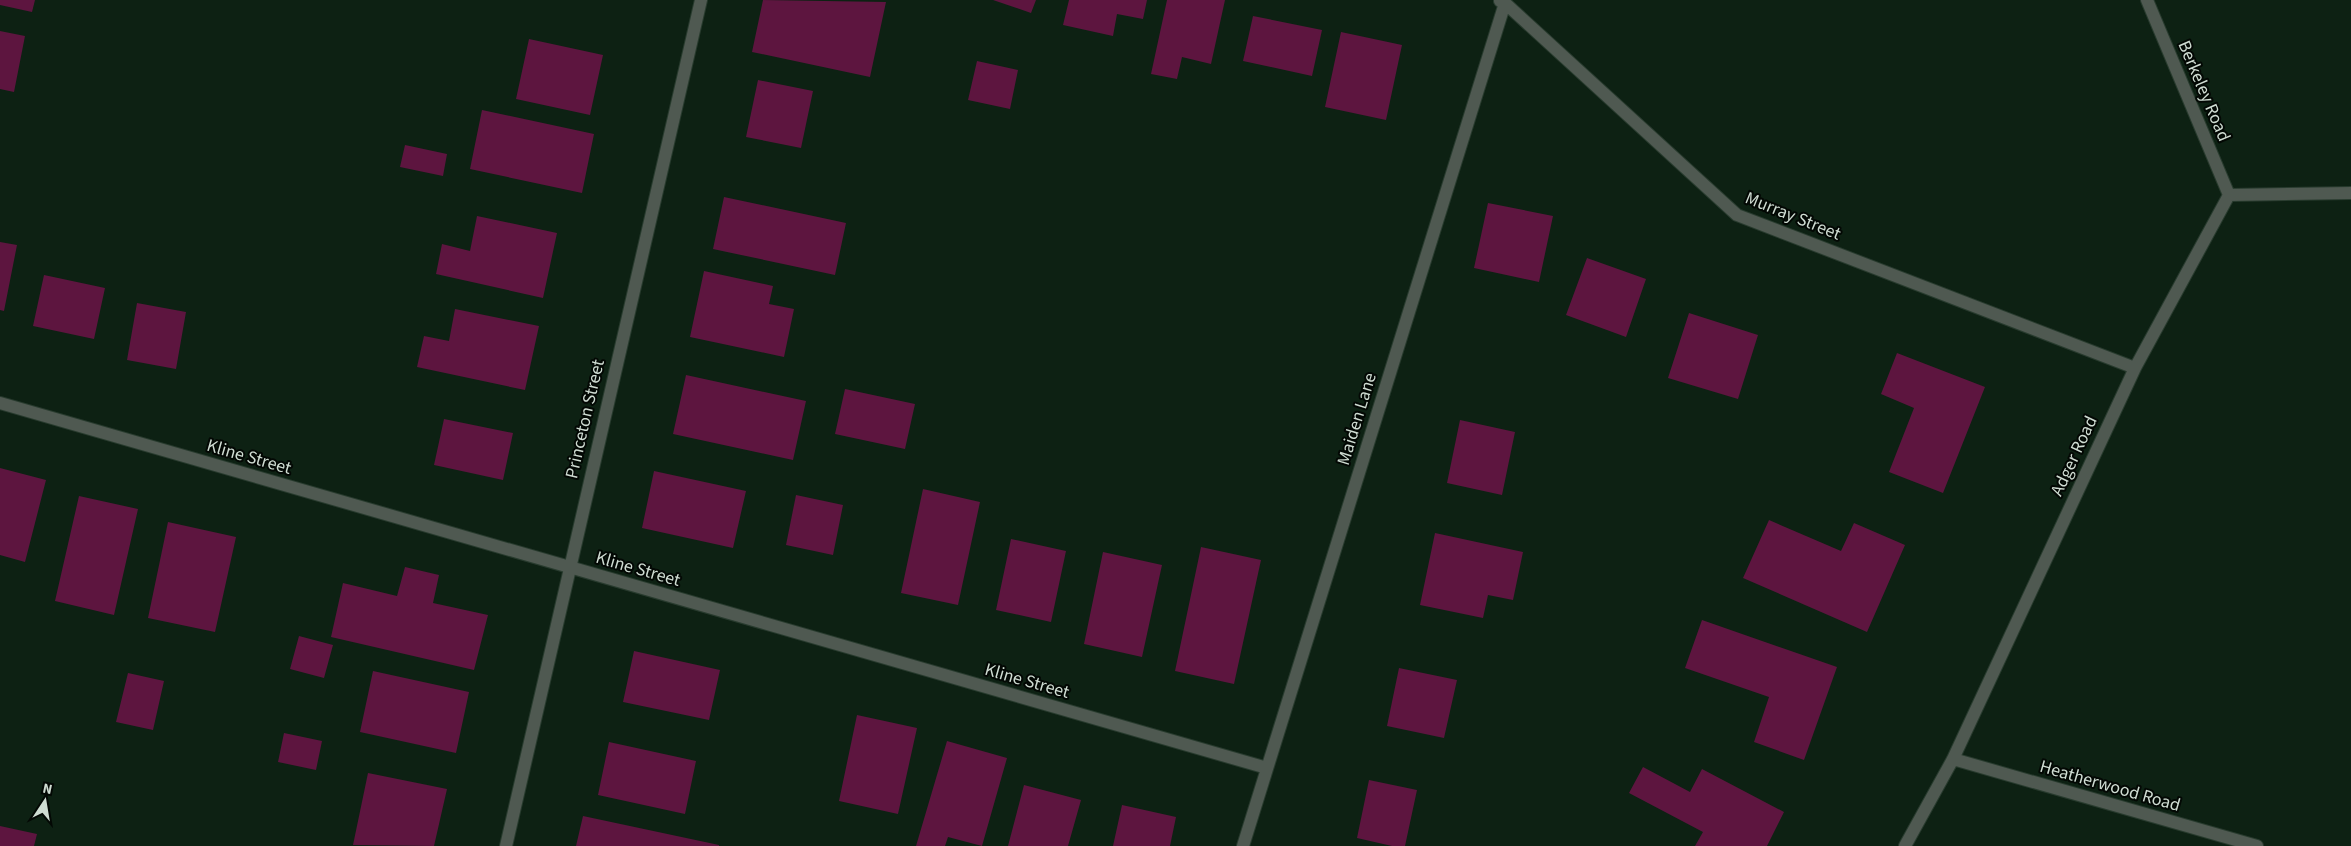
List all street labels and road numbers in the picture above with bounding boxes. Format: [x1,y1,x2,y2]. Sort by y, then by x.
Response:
street label: Berkeley Road [2171,37,2237,145]
street label: Murray Street [1741,185,1845,247]
street label: Princeton Street [559,357,611,481]
street label: Maiden Lane [1331,370,1383,468]
street label: Adger Road [2044,412,2104,500]
street label: Kline Street [204,433,294,481]
street label: Kline Street [593,545,683,593]
street label: Kline Street [982,657,1072,705]
street label: Heatherwood Road [2037,754,2183,818]

